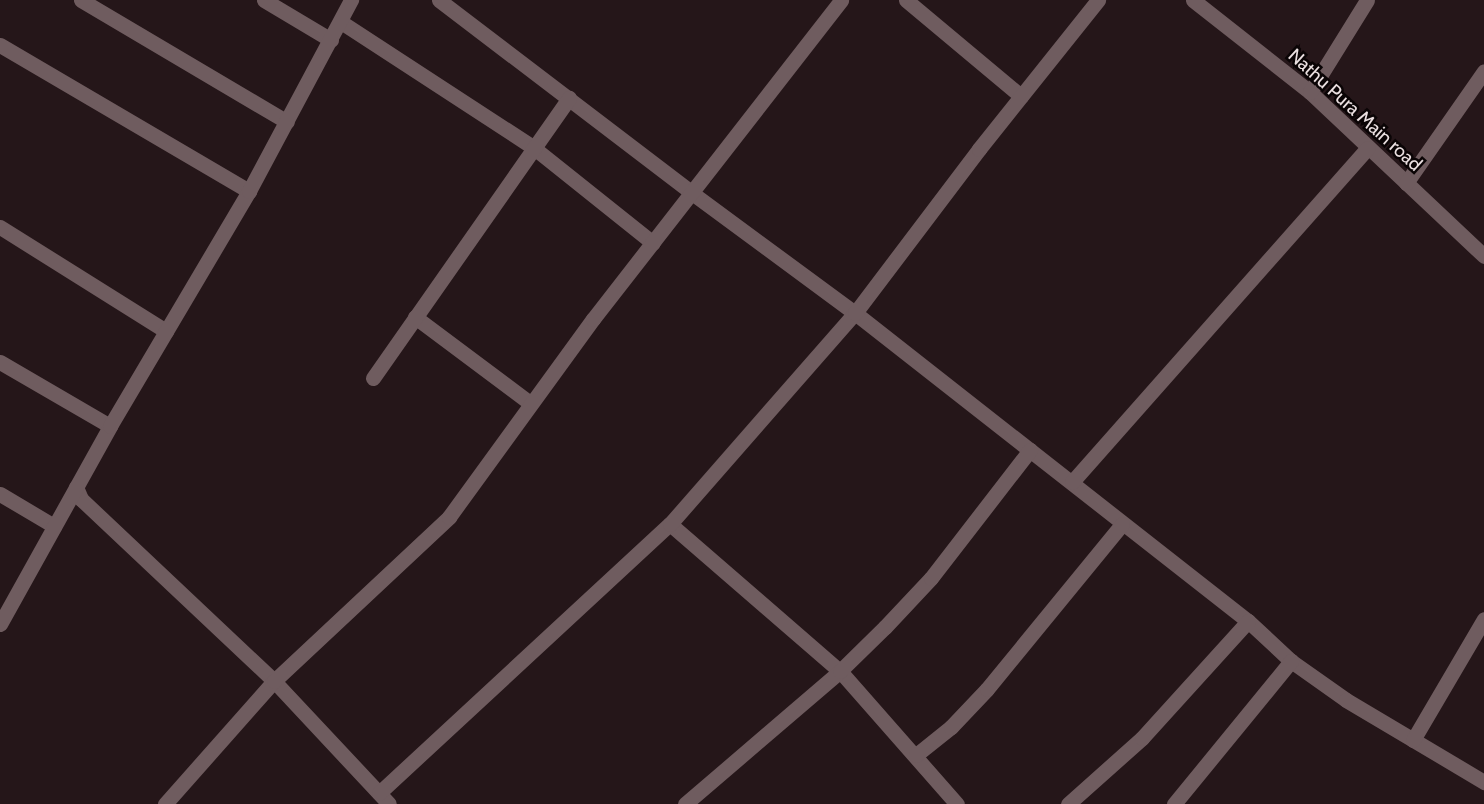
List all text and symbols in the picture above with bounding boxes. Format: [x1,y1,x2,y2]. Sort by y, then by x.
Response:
street label: Nathu Pura Main road [1283,44,1427,176]

